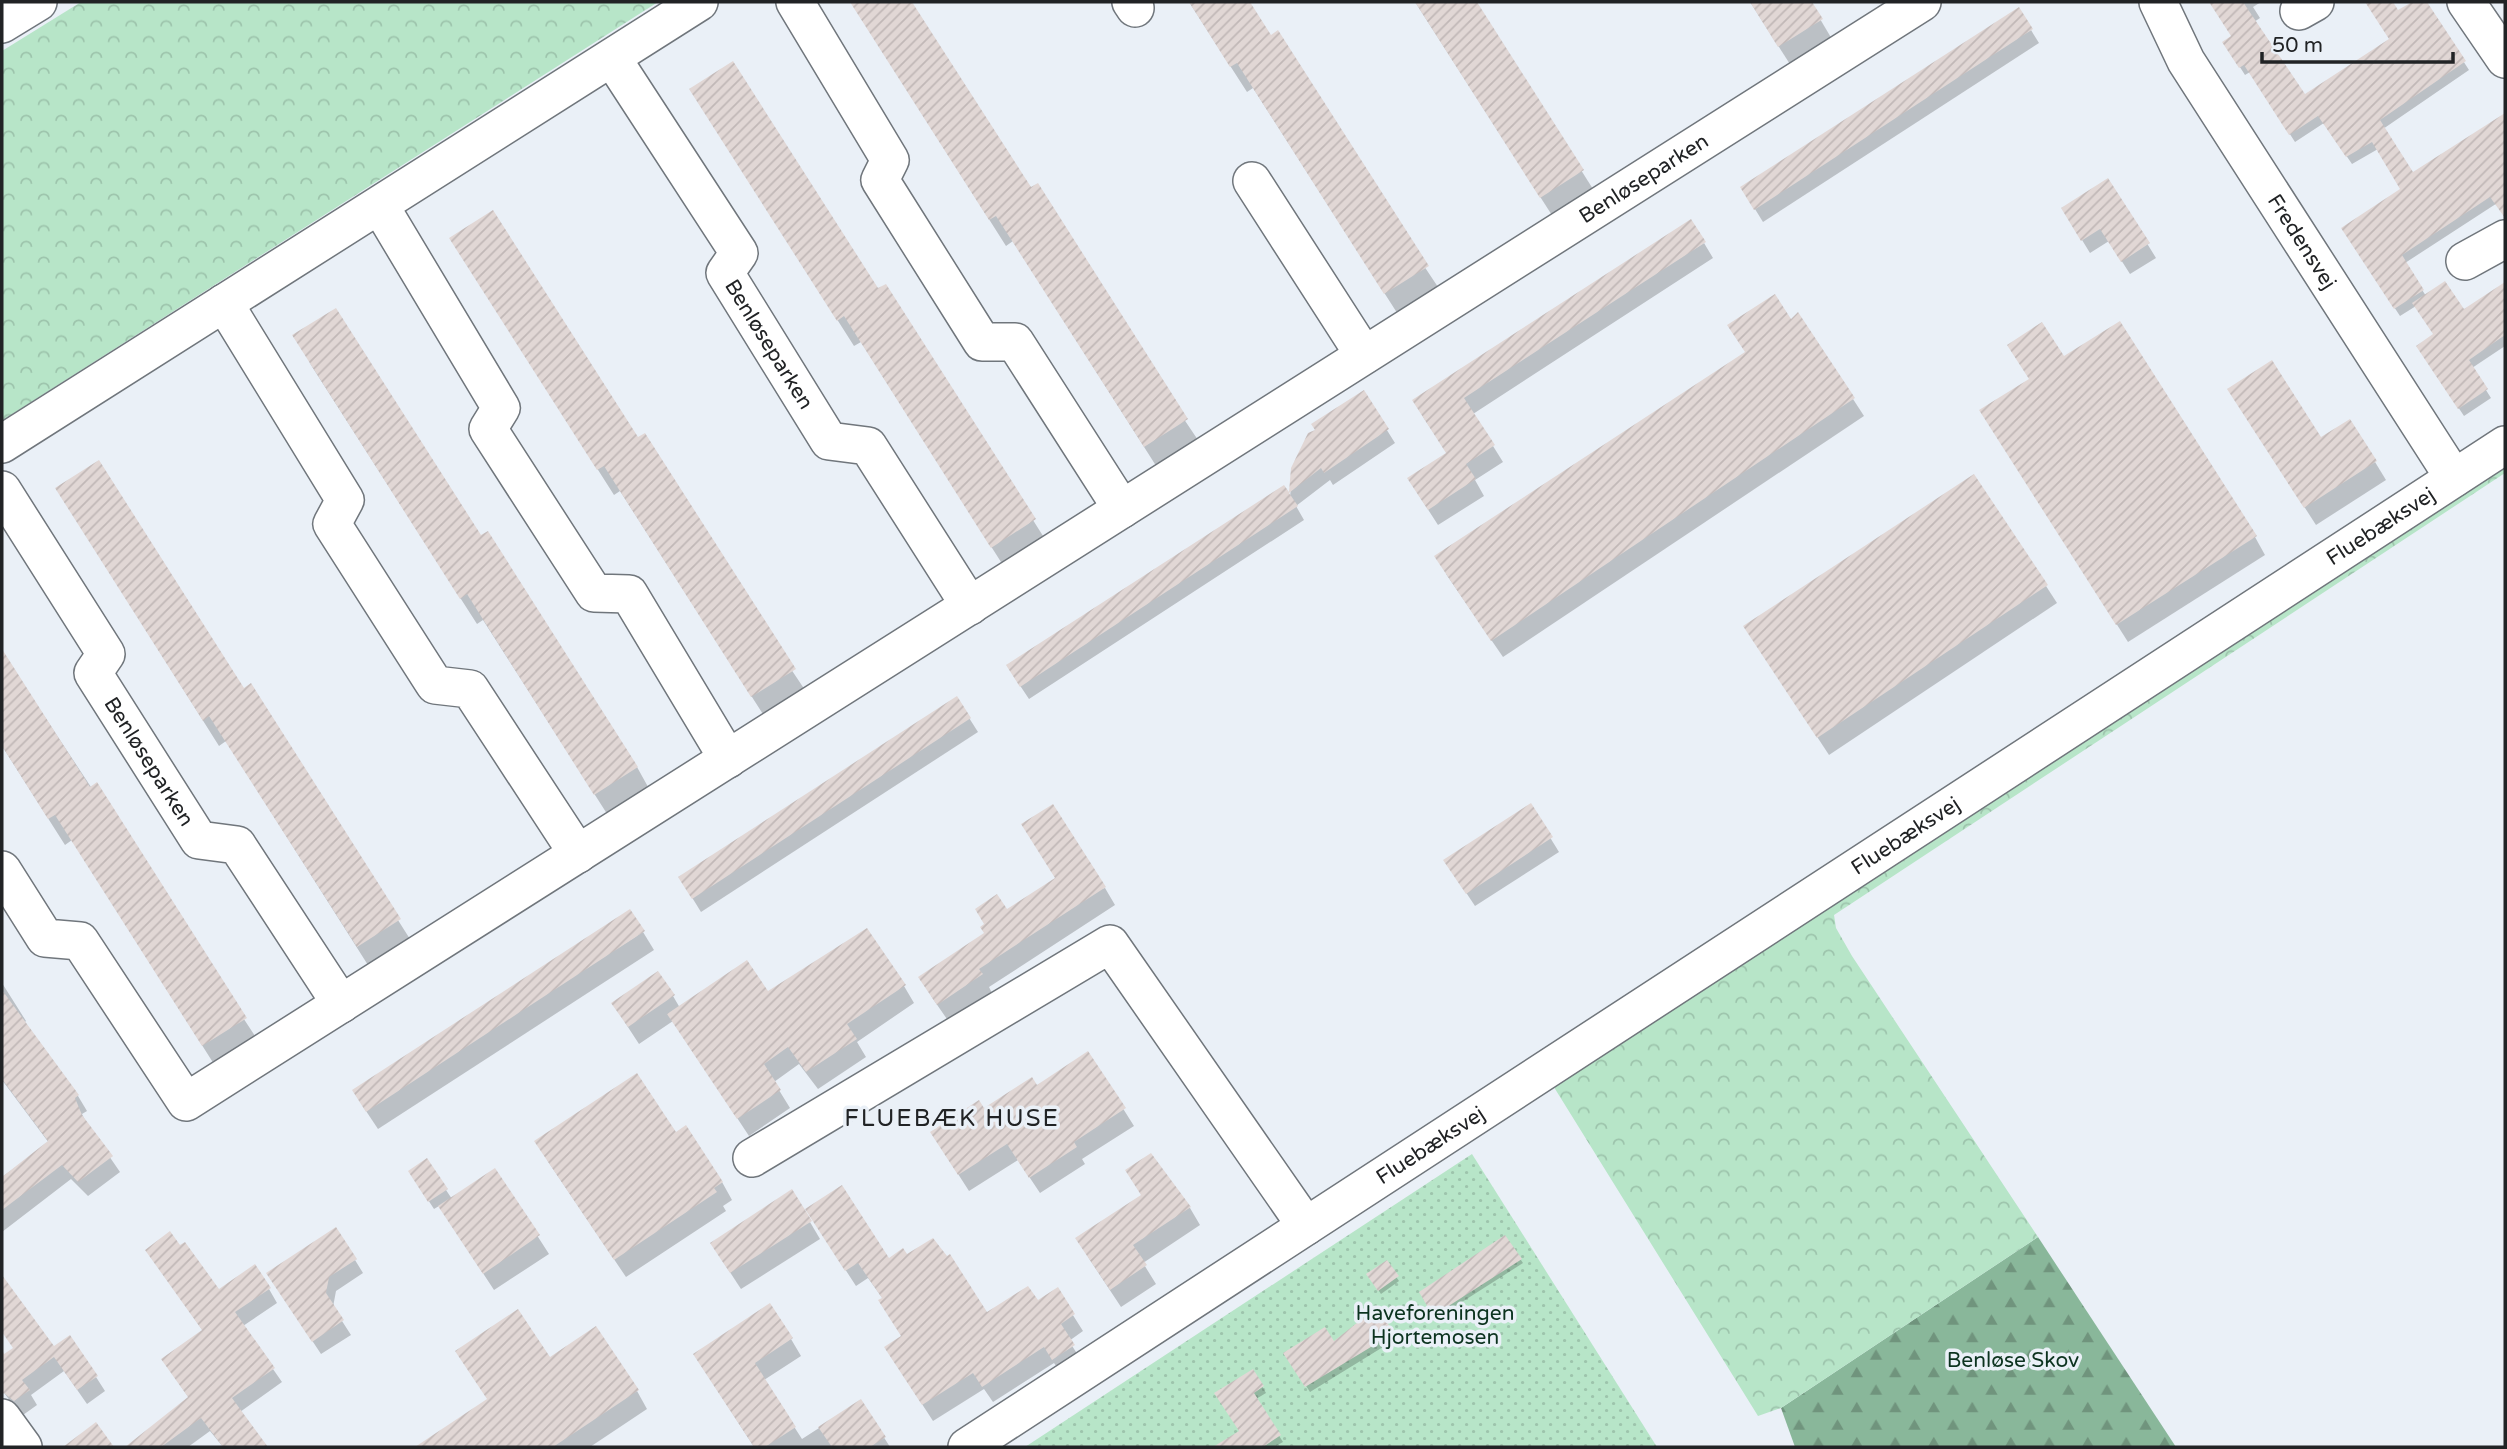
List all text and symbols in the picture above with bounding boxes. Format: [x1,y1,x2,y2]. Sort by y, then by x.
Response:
scale bar [2262,21,2453,65]
text: 50 m [2272,33,2323,58]
street label: Benløseparken [1574,128,1713,229]
street label: Fredensvej [2262,189,2342,294]
street label: Benløseparken [720,275,819,414]
street label: Fluebæksvej [2322,482,2439,571]
street label: Benløseparken [99,692,199,831]
street label: Fluebæksvej [1846,791,1964,880]
street label: Fluebæksvej [1371,1101,1489,1190]
district label: FLUEBÆK HUSE [844,1104,1060,1133]
park label: Haveforeningen Hjortemosen [1356,1301,1514,1350]
park label: Benløse Skov [1947,1348,2079,1373]

